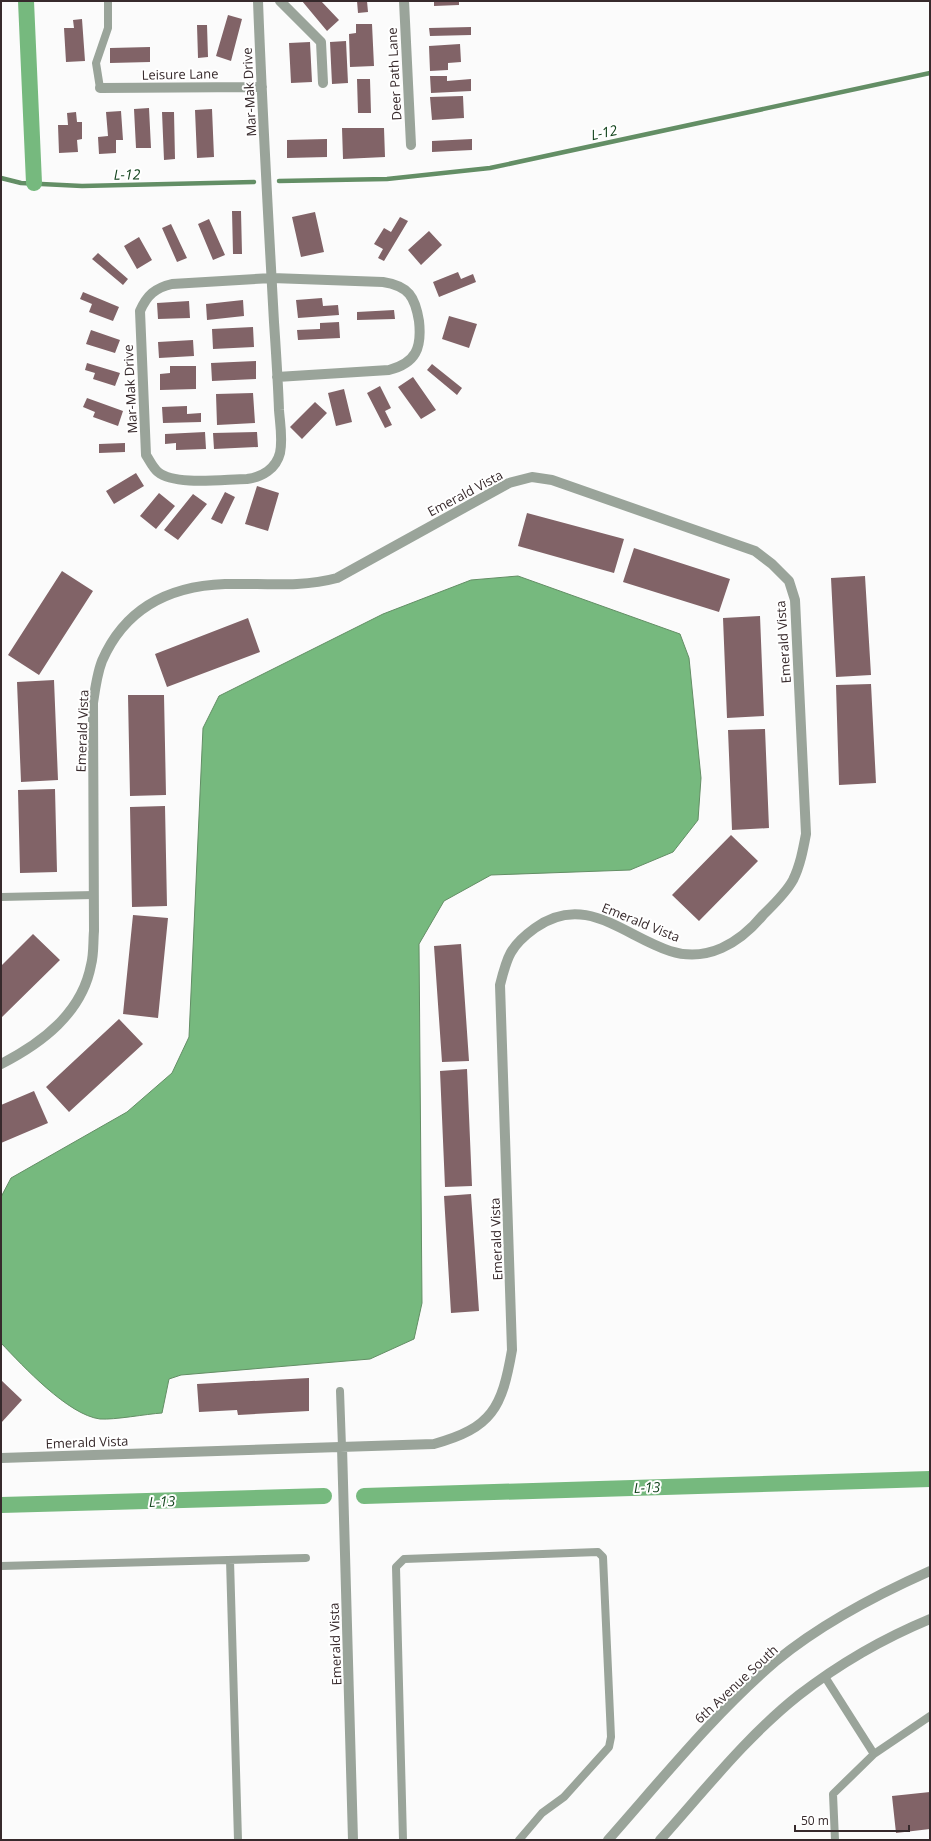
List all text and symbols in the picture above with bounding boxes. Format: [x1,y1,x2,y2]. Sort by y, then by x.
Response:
street label: Deer Path Lane [383,27,405,121]
street label: Mar-Mak Drive [238,47,260,137]
street label: Leisure Lane [141,64,219,84]
water label: L-12 [589,120,619,144]
water label: L-12 [114,164,141,184]
street label: Mar-Mak Drive [119,344,141,434]
street label: Emerald Vista [424,466,506,520]
street label: Emerald Vista [771,600,795,684]
street label: Emerald Vista [72,689,92,773]
street label: Emerald Vista [599,898,683,946]
street label: Emerald Vista [486,1197,506,1281]
street label: Emerald Vista [45,1432,129,1452]
water label: L-13 [633,1477,661,1497]
water label: L-13 [148,1491,176,1511]
street label: Emerald Vista [325,1602,345,1686]
street label: 6th Avenue South [691,1641,781,1727]
scale bar [795,1807,909,1833]
text: 50 m [801,1812,829,1829]

